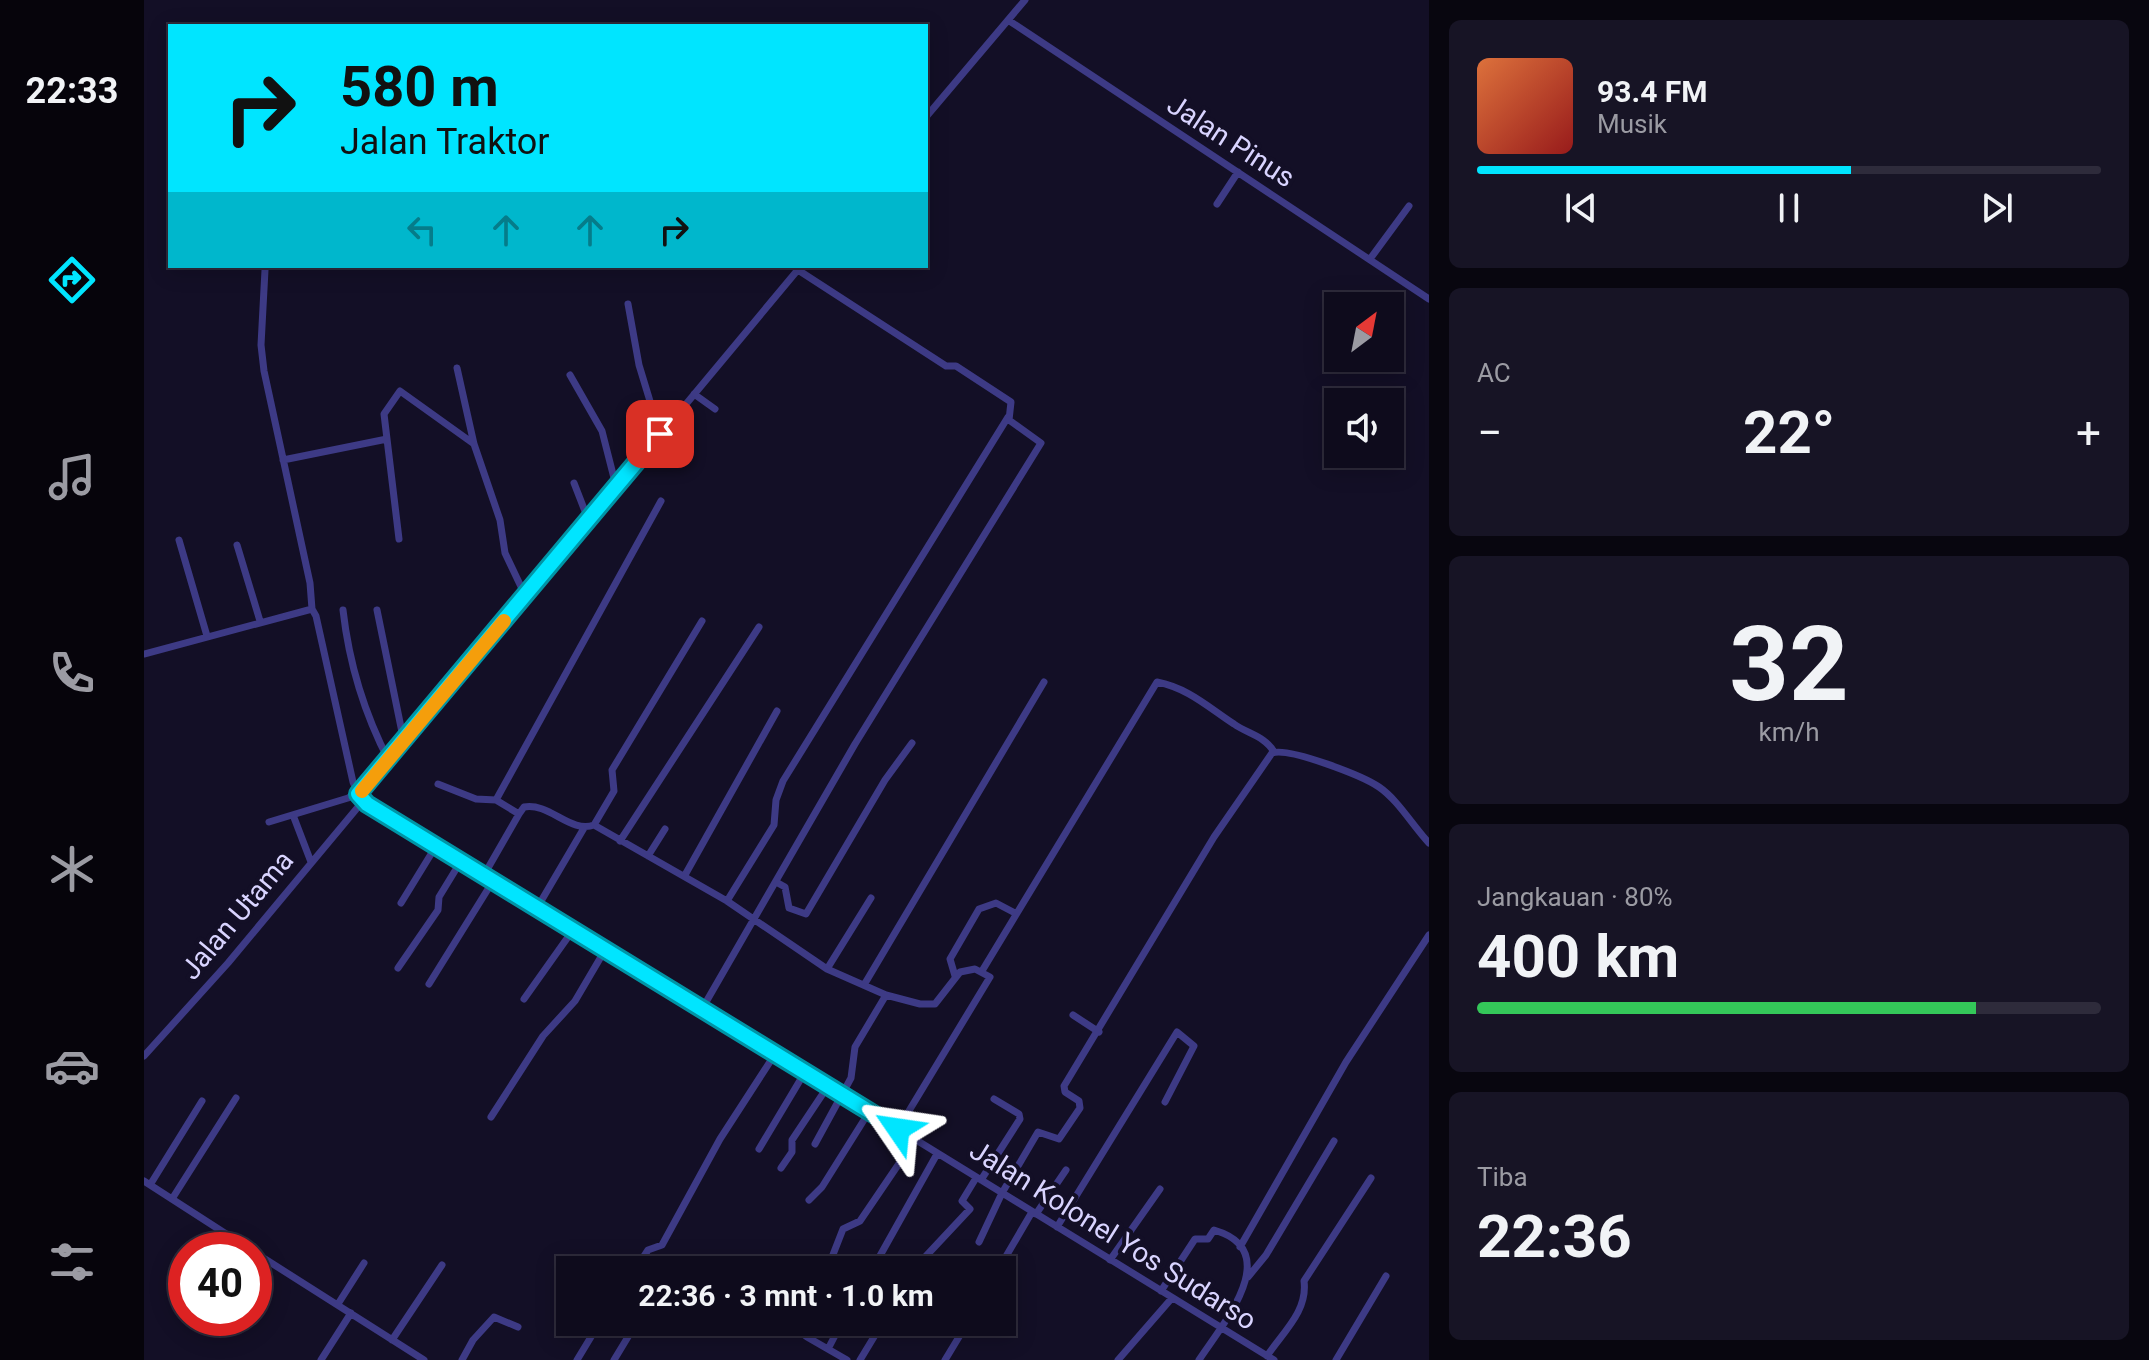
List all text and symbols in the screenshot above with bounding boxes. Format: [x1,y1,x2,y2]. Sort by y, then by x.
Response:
text: 580 m [340,54,499,120]
icon: right [208,56,312,160]
text: 22:33 [26,70,118,112]
text: 93.4 FM [1597,74,1708,109]
street label: Jalan Pinus [1161,88,1301,194]
text: Musik [1597,109,1667,139]
text: Jalan Traktor [340,121,550,163]
icon: previous [1559,186,1603,230]
icon: pause [1767,186,1811,230]
icon: next [1975,186,2019,230]
icon: left [400,208,444,252]
icon: ahead [484,208,528,252]
icon: ahead [568,208,612,252]
icon: right [652,208,696,252]
icon: directions [44,252,100,308]
north arrow [1324,292,1404,372]
map controls [1324,292,1404,468]
text: AC [1477,358,1511,388]
button: sound [1324,388,1404,468]
text: 22° [1743,397,1835,468]
pin [626,400,694,468]
text: − [1477,407,1502,459]
text: + [2076,407,2101,459]
icon: arrive [638,412,682,456]
icon: music [44,449,100,505]
text: 32 [1729,604,1849,725]
icon: phone [44,645,100,701]
text: km/h [1758,717,1820,747]
icon: climate [44,841,100,897]
street label: Jalan Utama [174,844,300,986]
text: Jangkauan · 80% [1477,882,1673,912]
text: 400 km [1477,921,1679,992]
icon: car [44,1038,100,1094]
position arrow [856,1087,940,1171]
street label: Jalan Kolonel Yos Sudarso [964,1133,1262,1337]
text: Tiba [1477,1162,1528,1192]
text: 22:36 [1477,1201,1632,1272]
speed limit sign: 40 [168,1232,272,1336]
icon: filters [44,1234,100,1290]
text: 22:36 · 3 mnt · 1.0 km [638,1278,934,1313]

